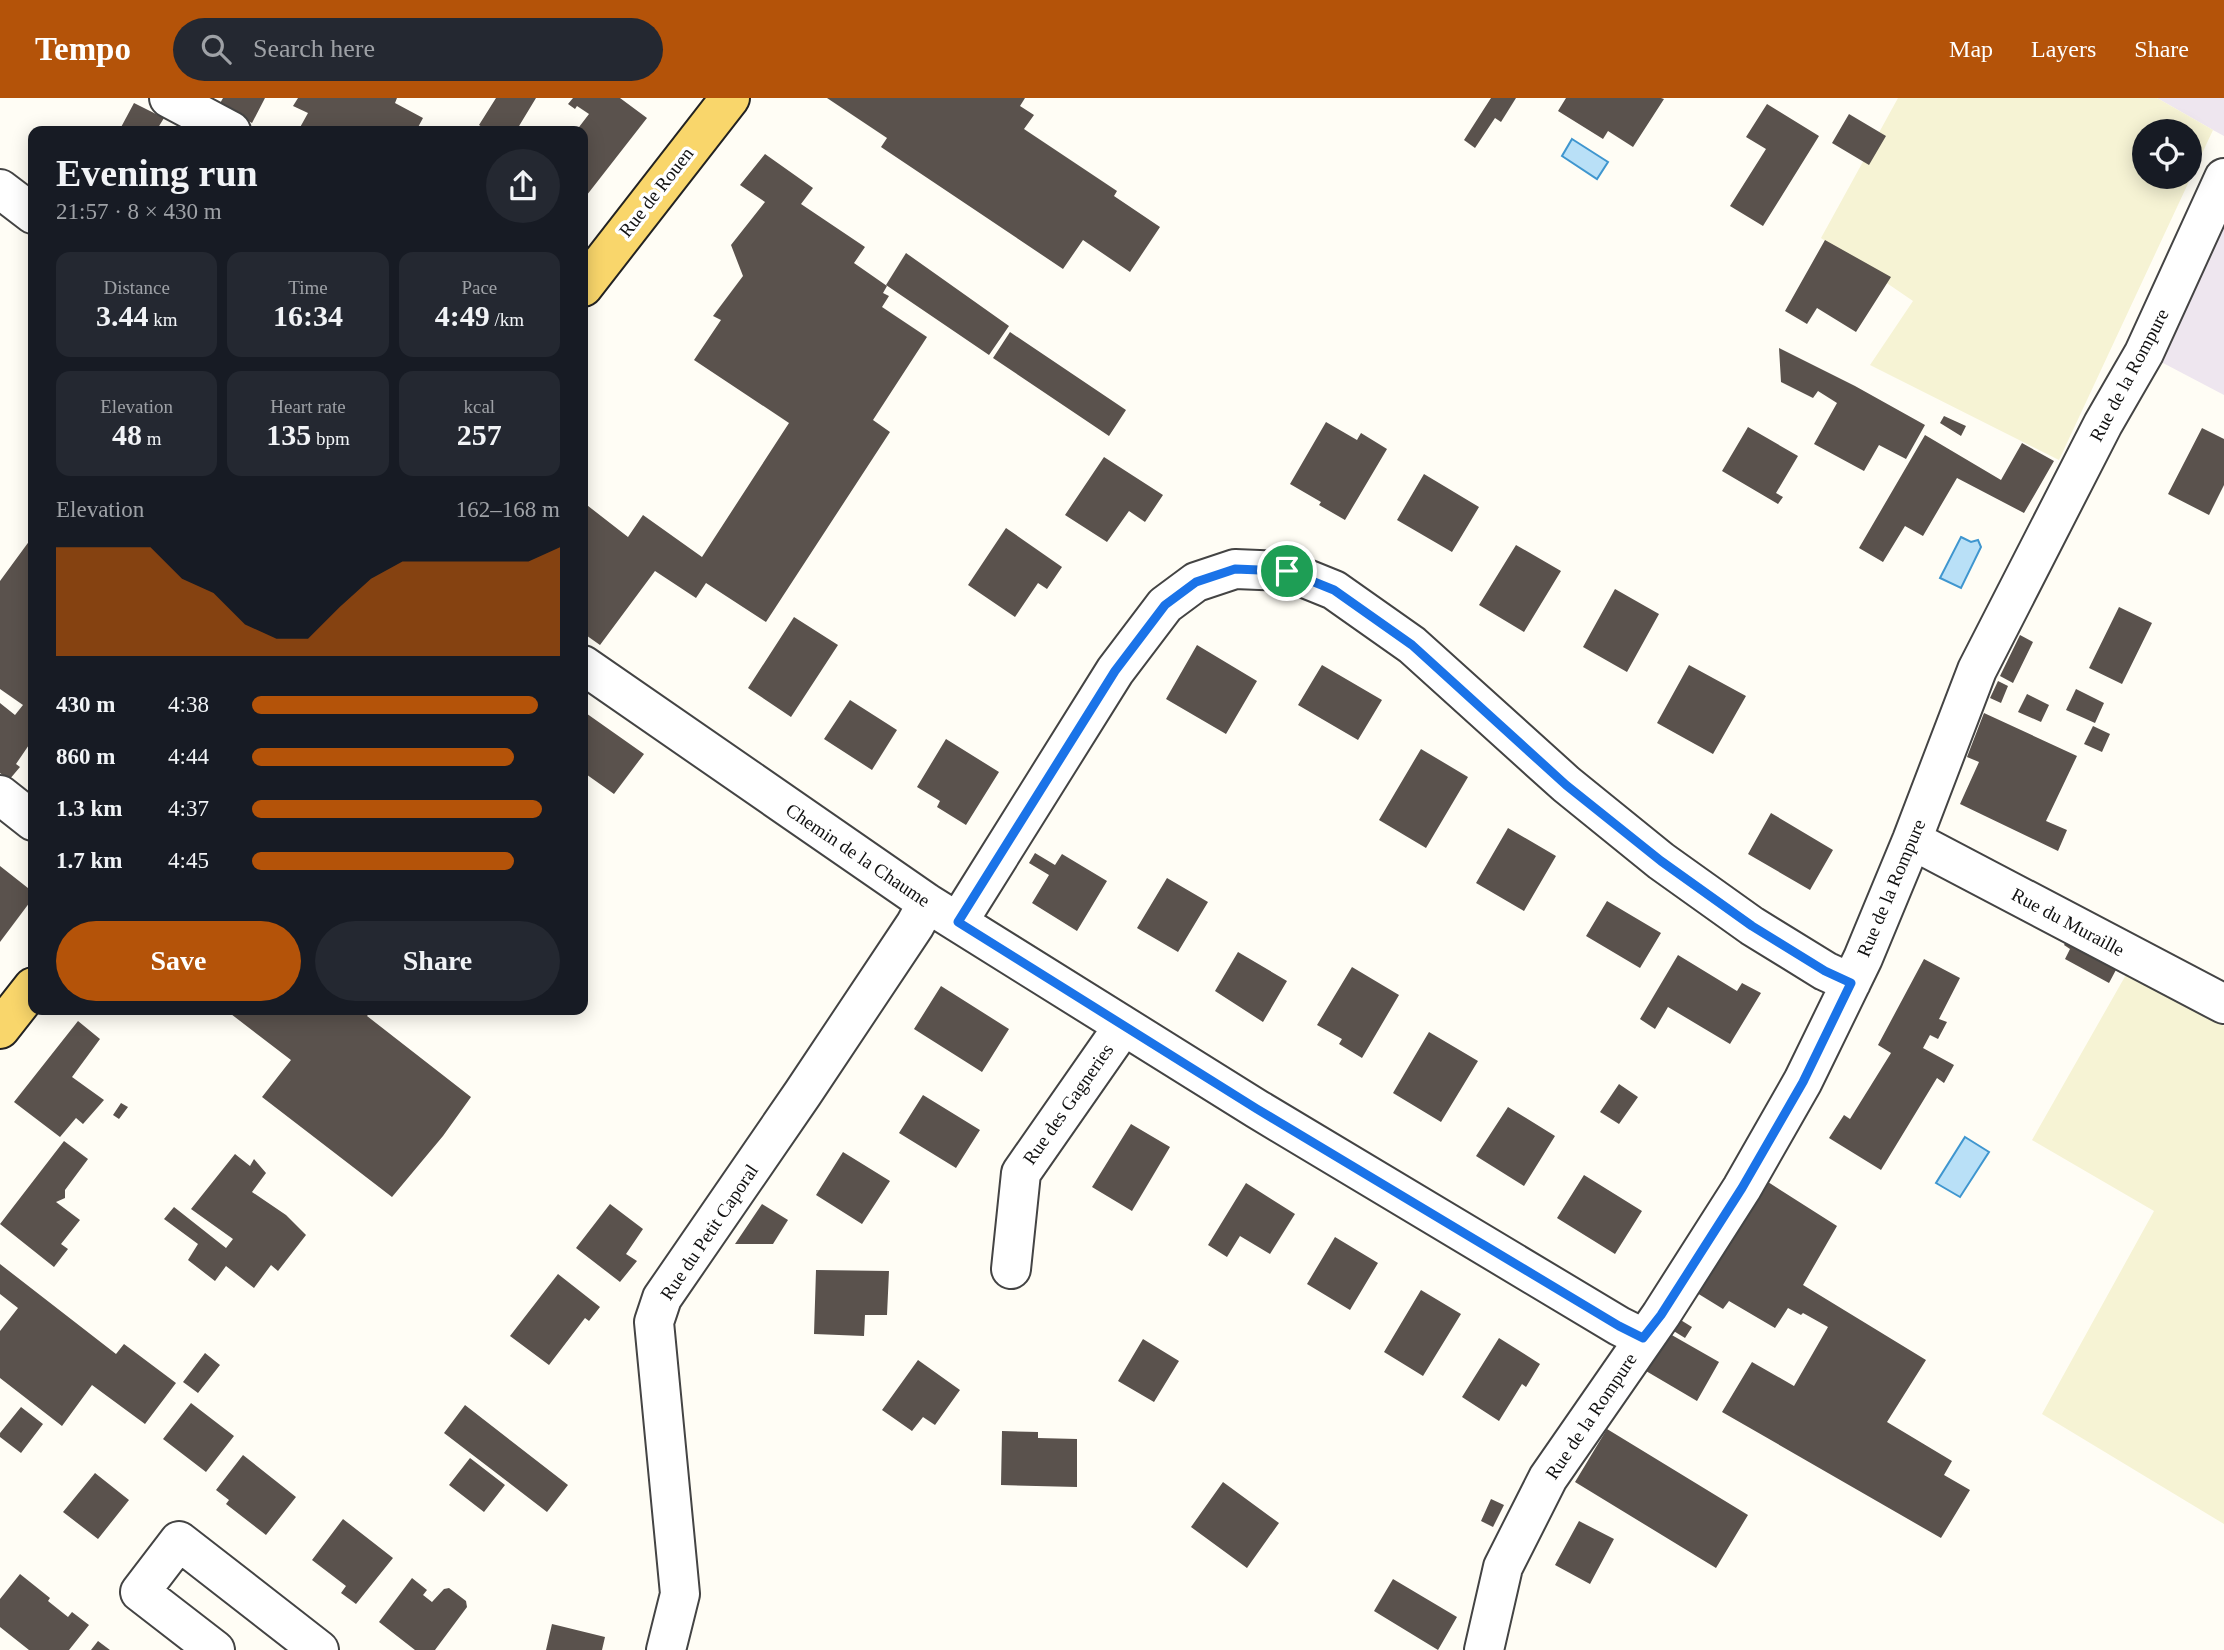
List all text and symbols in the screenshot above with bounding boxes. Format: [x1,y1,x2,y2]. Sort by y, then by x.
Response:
search box [173,18,663,81]
icon: search [197,30,235,68]
text: Tempo [35,31,131,67]
text: Search here [253,34,375,63]
text: Map [1949,36,1993,62]
text: Layers [2031,36,2096,62]
text: Share [2134,36,2189,62]
map controls [2132,119,2202,189]
button: locate [2132,119,2202,189]
street label: Rue de Rouen [615,143,698,241]
button: share [486,149,560,223]
text: Evening run [56,152,258,194]
text: 21:57 · 8 × 430 m [56,199,222,224]
text: Distance [103,277,170,298]
text: Time [288,277,328,298]
text: Pace [461,277,497,298]
text: 3.44 [96,299,148,332]
text: 16:34 [273,299,343,332]
text: 4:49 [435,299,490,332]
street label: Rue de la Rompure [2085,305,2173,445]
text: km [148,309,177,330]
text: /km [490,309,524,330]
text: Elevation [100,396,173,417]
text: Heart rate [270,396,346,417]
text: kcal [463,396,495,417]
text: 48 [112,418,142,451]
text: 135 [266,418,311,451]
text: 257 [457,418,502,451]
text: m [142,428,161,449]
text: bpm [311,428,350,449]
text: Elevation [56,497,144,522]
text: 162–168 m [456,497,560,522]
pin [1257,541,1317,601]
icon: arrive [1268,552,1306,590]
text: 430 m [56,692,115,717]
text: 4:38 [168,692,209,717]
text: 860 m [56,744,115,769]
text: 4:44 [168,744,209,769]
text: 1.3 km [56,796,122,821]
text: 4:37 [168,796,209,821]
street label: Chemin de la Chaume [782,799,934,911]
street label: Rue de la Rompure [1853,816,1929,960]
text: 1.7 km [56,848,122,873]
text: 4:45 [168,848,209,873]
street label: Rue du Muraille [2008,883,2128,961]
button: Save [56,921,301,1001]
button: Share [315,921,560,1001]
street label: Rue des Gagneries [1019,1040,1117,1168]
street label: Rue du Petit Caporal [656,1160,762,1304]
street label: Rue de la Rompure [1541,1349,1641,1483]

